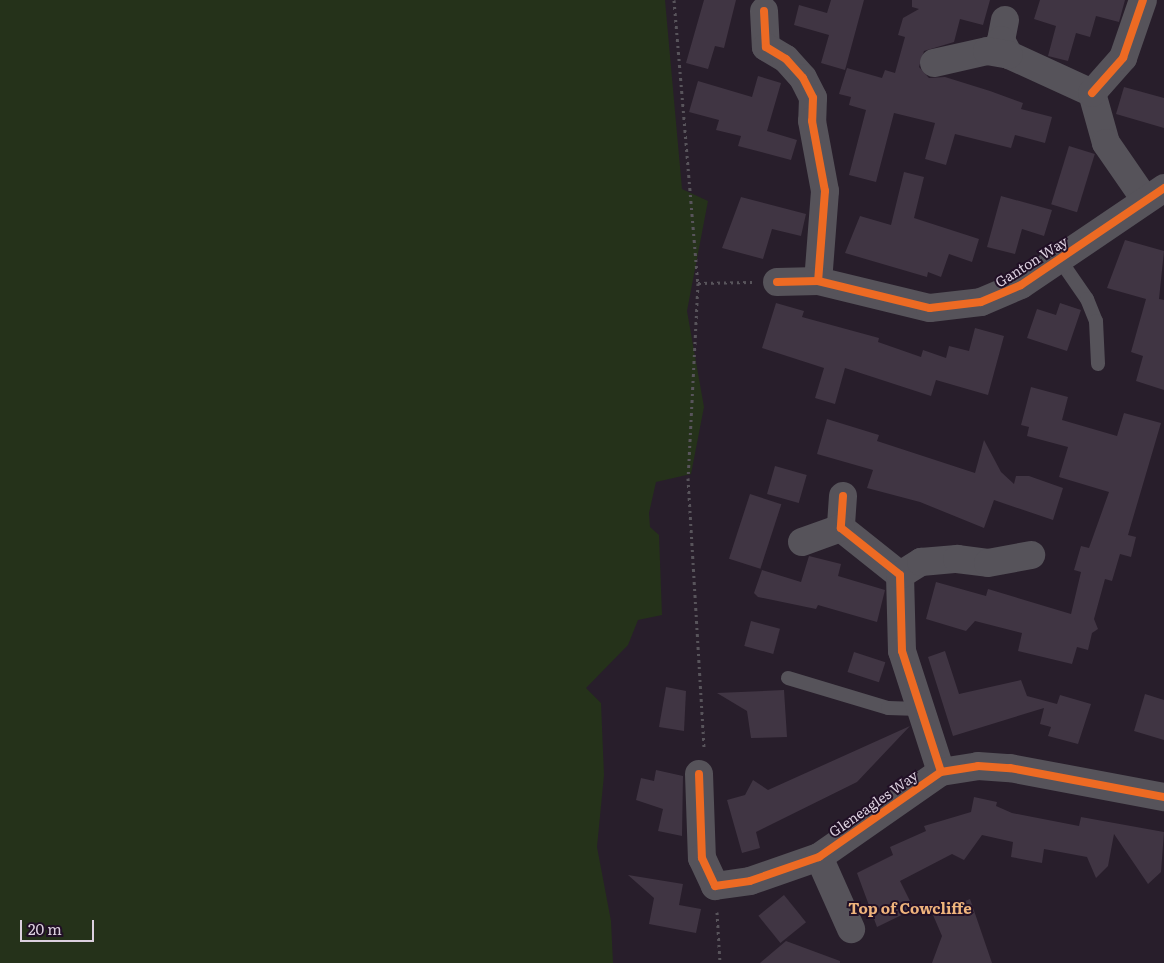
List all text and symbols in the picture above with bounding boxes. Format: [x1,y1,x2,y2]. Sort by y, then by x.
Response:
street label: Ganton Way [992,232,1070,290]
street label: Gleneagles Way [825,766,921,840]
district label: Top of Cowcliffe [848,899,972,917]
scale bar [22,910,96,942]
text: 20 m [28,917,62,940]

